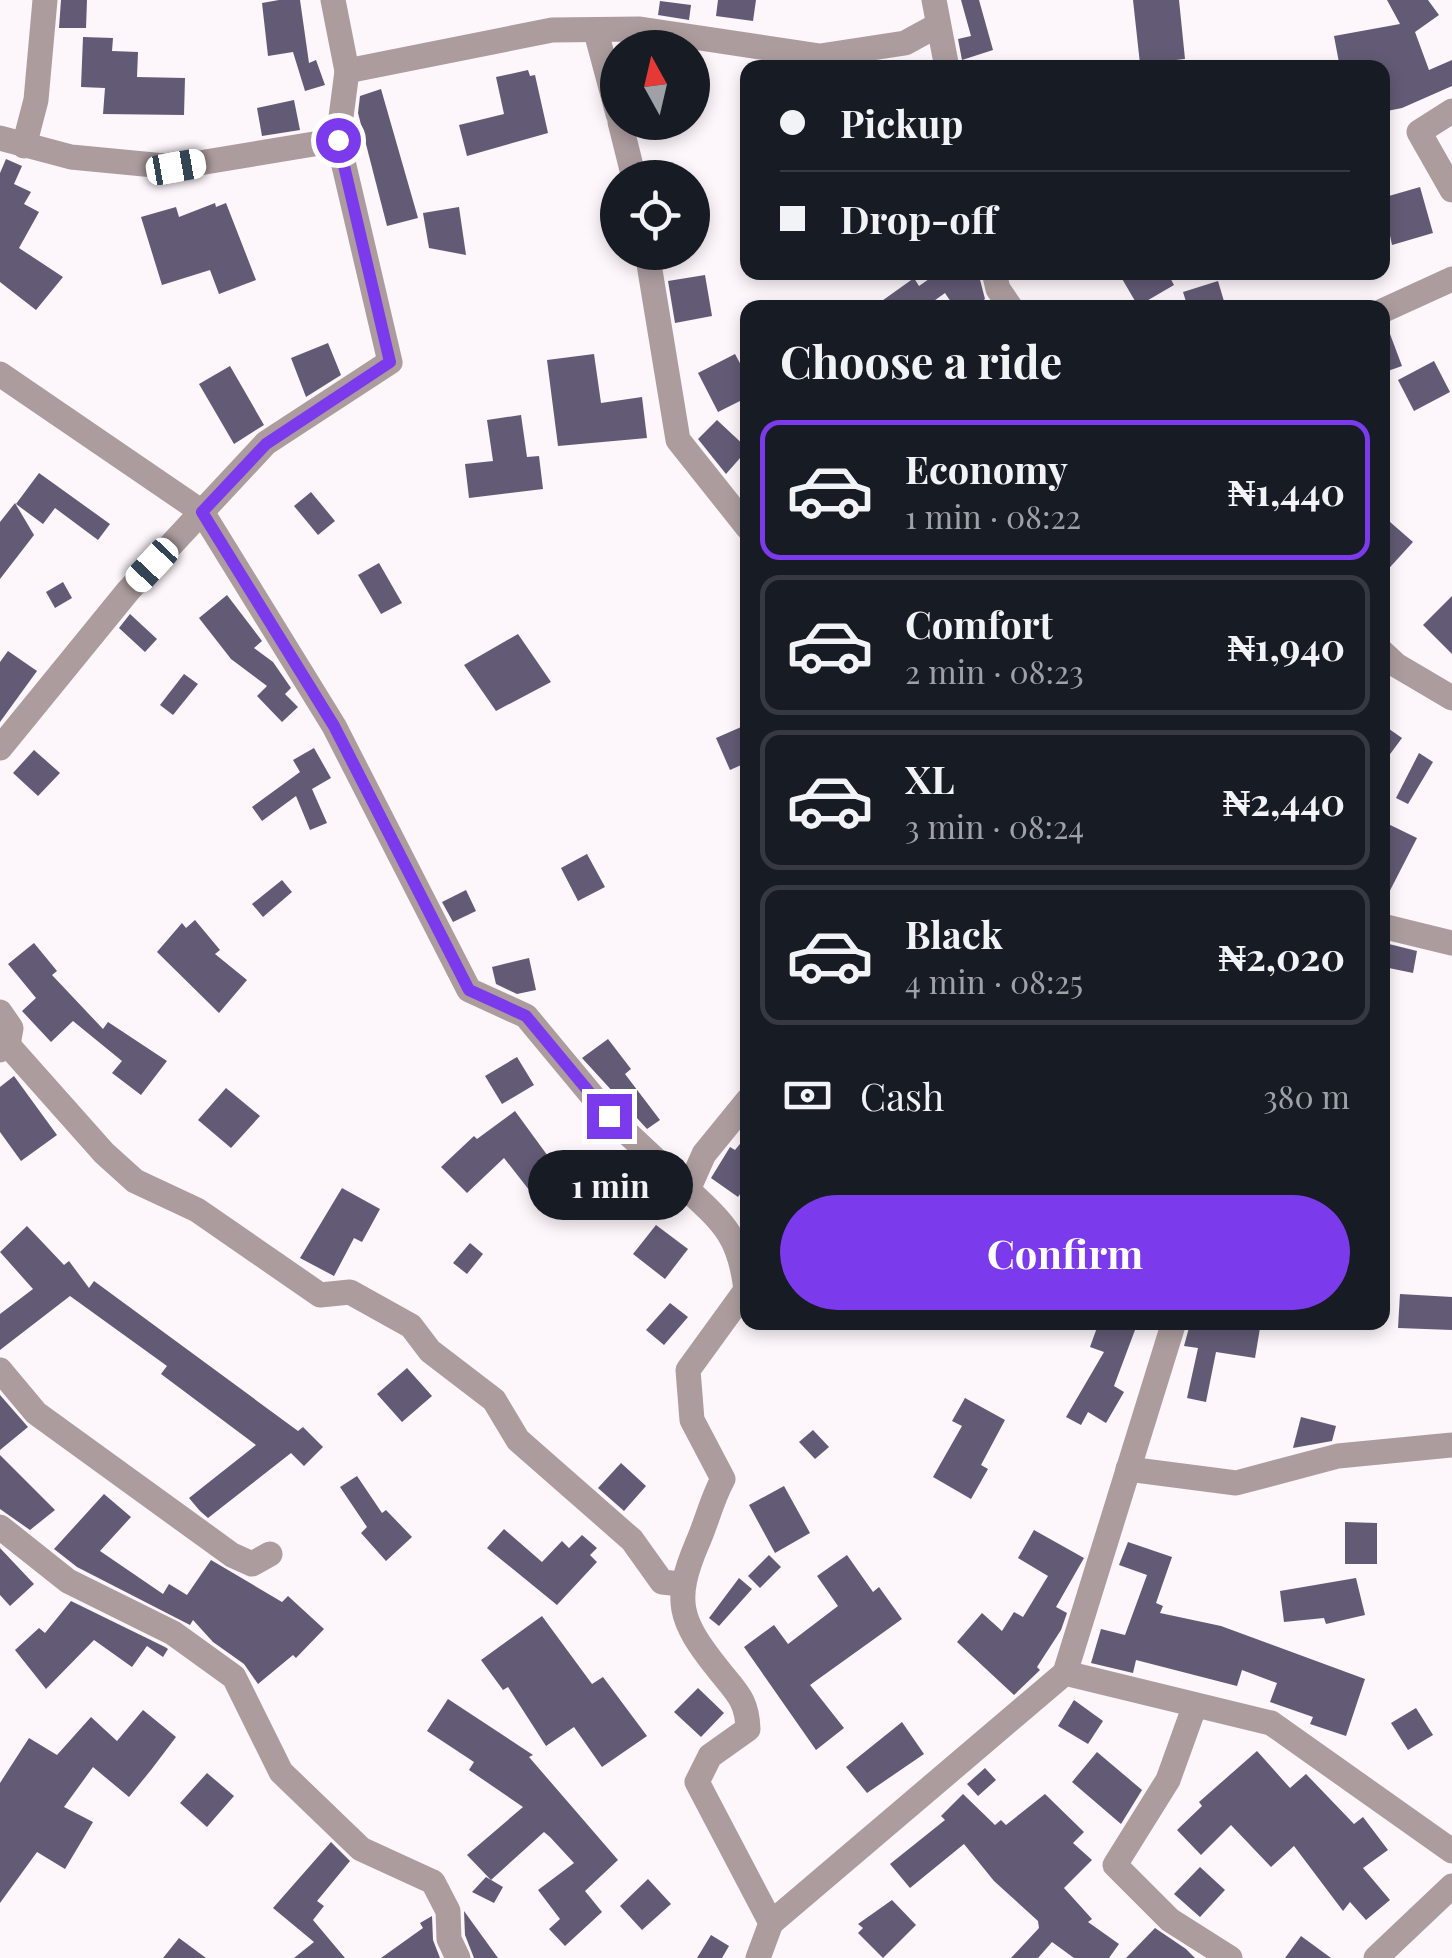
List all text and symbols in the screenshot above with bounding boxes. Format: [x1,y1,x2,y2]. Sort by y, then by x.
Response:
north arrow [600,30,710,140]
map controls [600,30,710,270]
text: Pickup [840,97,963,148]
route start [316,118,361,163]
car [144,147,208,187]
button: locate [600,160,710,270]
text: Drop-off [840,193,997,244]
text: Choose a ride [780,330,1062,390]
text: Economy [905,443,1068,494]
icon: car [785,445,875,535]
text: ₦1,440 [1228,465,1345,516]
text: 1 min · 08:22 [905,494,1081,537]
car [121,533,183,597]
text: Comfort [905,598,1053,649]
icon: car [785,600,875,690]
text: ₦1,940 [1227,620,1345,671]
text: 2 min · 08:23 [905,649,1084,692]
text: XL [905,753,954,804]
icon: car [785,755,875,845]
text: ₦2,440 [1223,775,1345,826]
text: 3 min · 08:24 [905,804,1084,847]
text: Black [905,908,1003,959]
icon: car [785,910,875,1000]
text: ₦2,020 [1218,930,1345,981]
text: 4 min · 08:25 [905,959,1083,1002]
icon: cash [780,1068,835,1123]
text: Cash [860,1070,944,1121]
text: 380 m [1263,1074,1350,1117]
route end [587,1094,632,1139]
callout: 1 min [526,1151,692,1221]
text: 1 min [571,1163,650,1206]
button: Confirm [780,1195,1350,1310]

